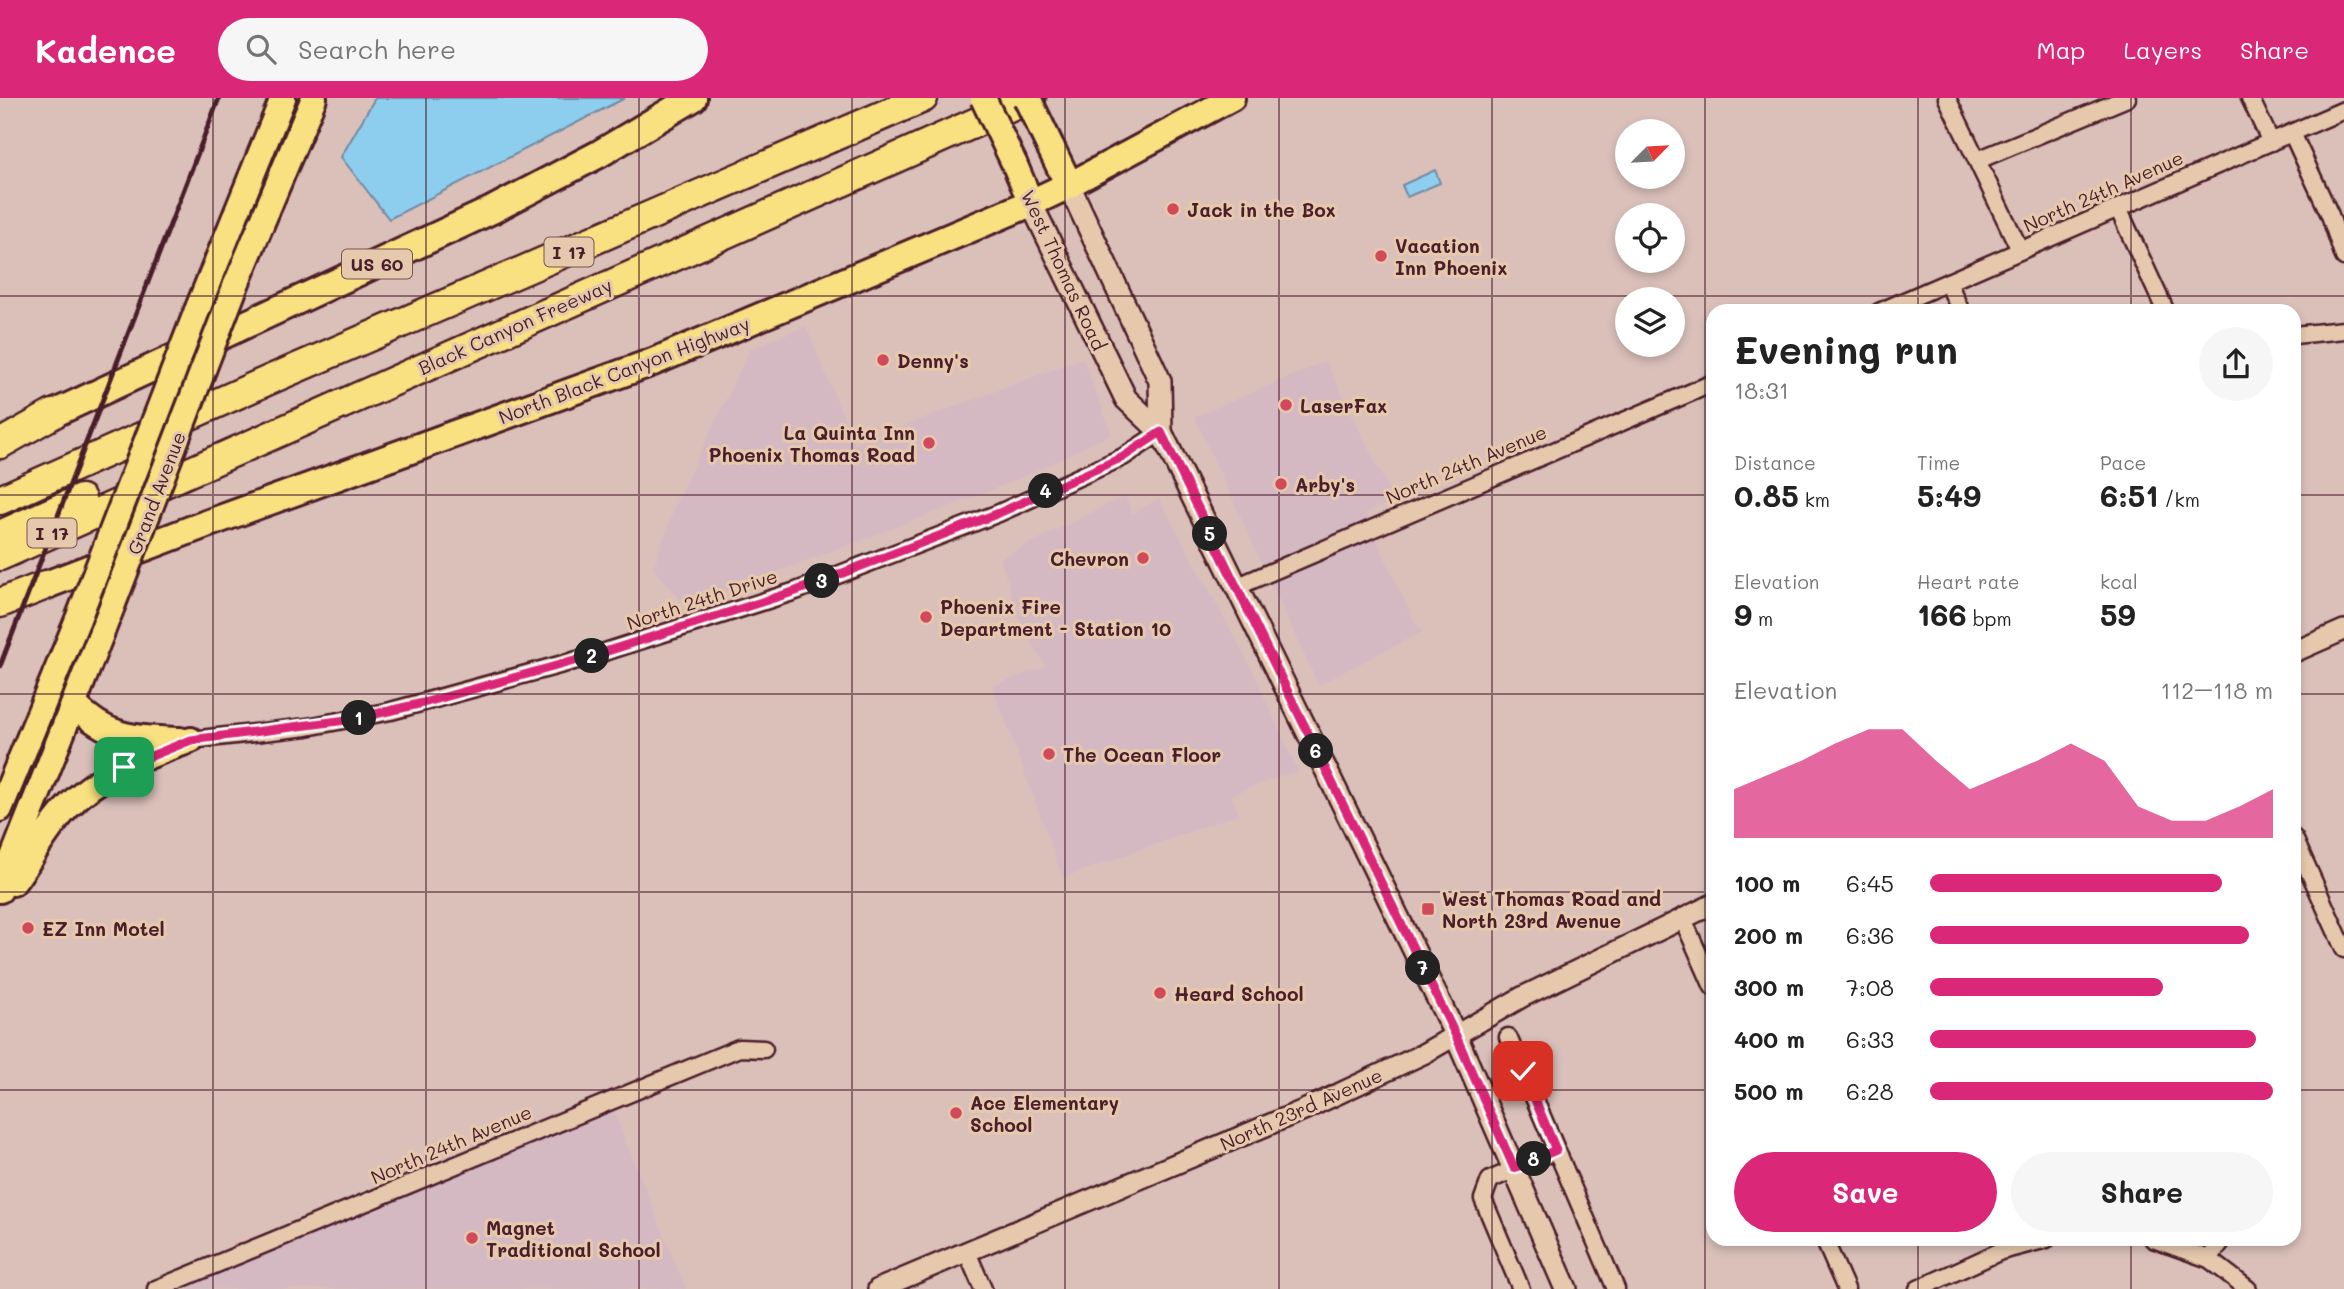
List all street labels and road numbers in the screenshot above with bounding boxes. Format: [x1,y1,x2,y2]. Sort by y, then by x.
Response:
street label: North 24th Avenue [2019,144,2187,238]
street label: West Thomas Road [1016,186,1112,354]
road number: I 17 [544,238,594,266]
road number: US 60 [342,250,412,279]
street label: Black Canyon Freeway [414,272,616,380]
street label: North Black Canyon Highway [495,310,753,430]
street label: North 24th Avenue [1382,419,1550,509]
street label: Grand Avenue [121,428,191,558]
road number: I 17 [28,519,76,548]
street label: North 24th Drive [623,563,781,635]
street label: North 23rd Avenue [1216,1062,1386,1156]
street label: North 24th Avenue [367,1099,535,1189]

